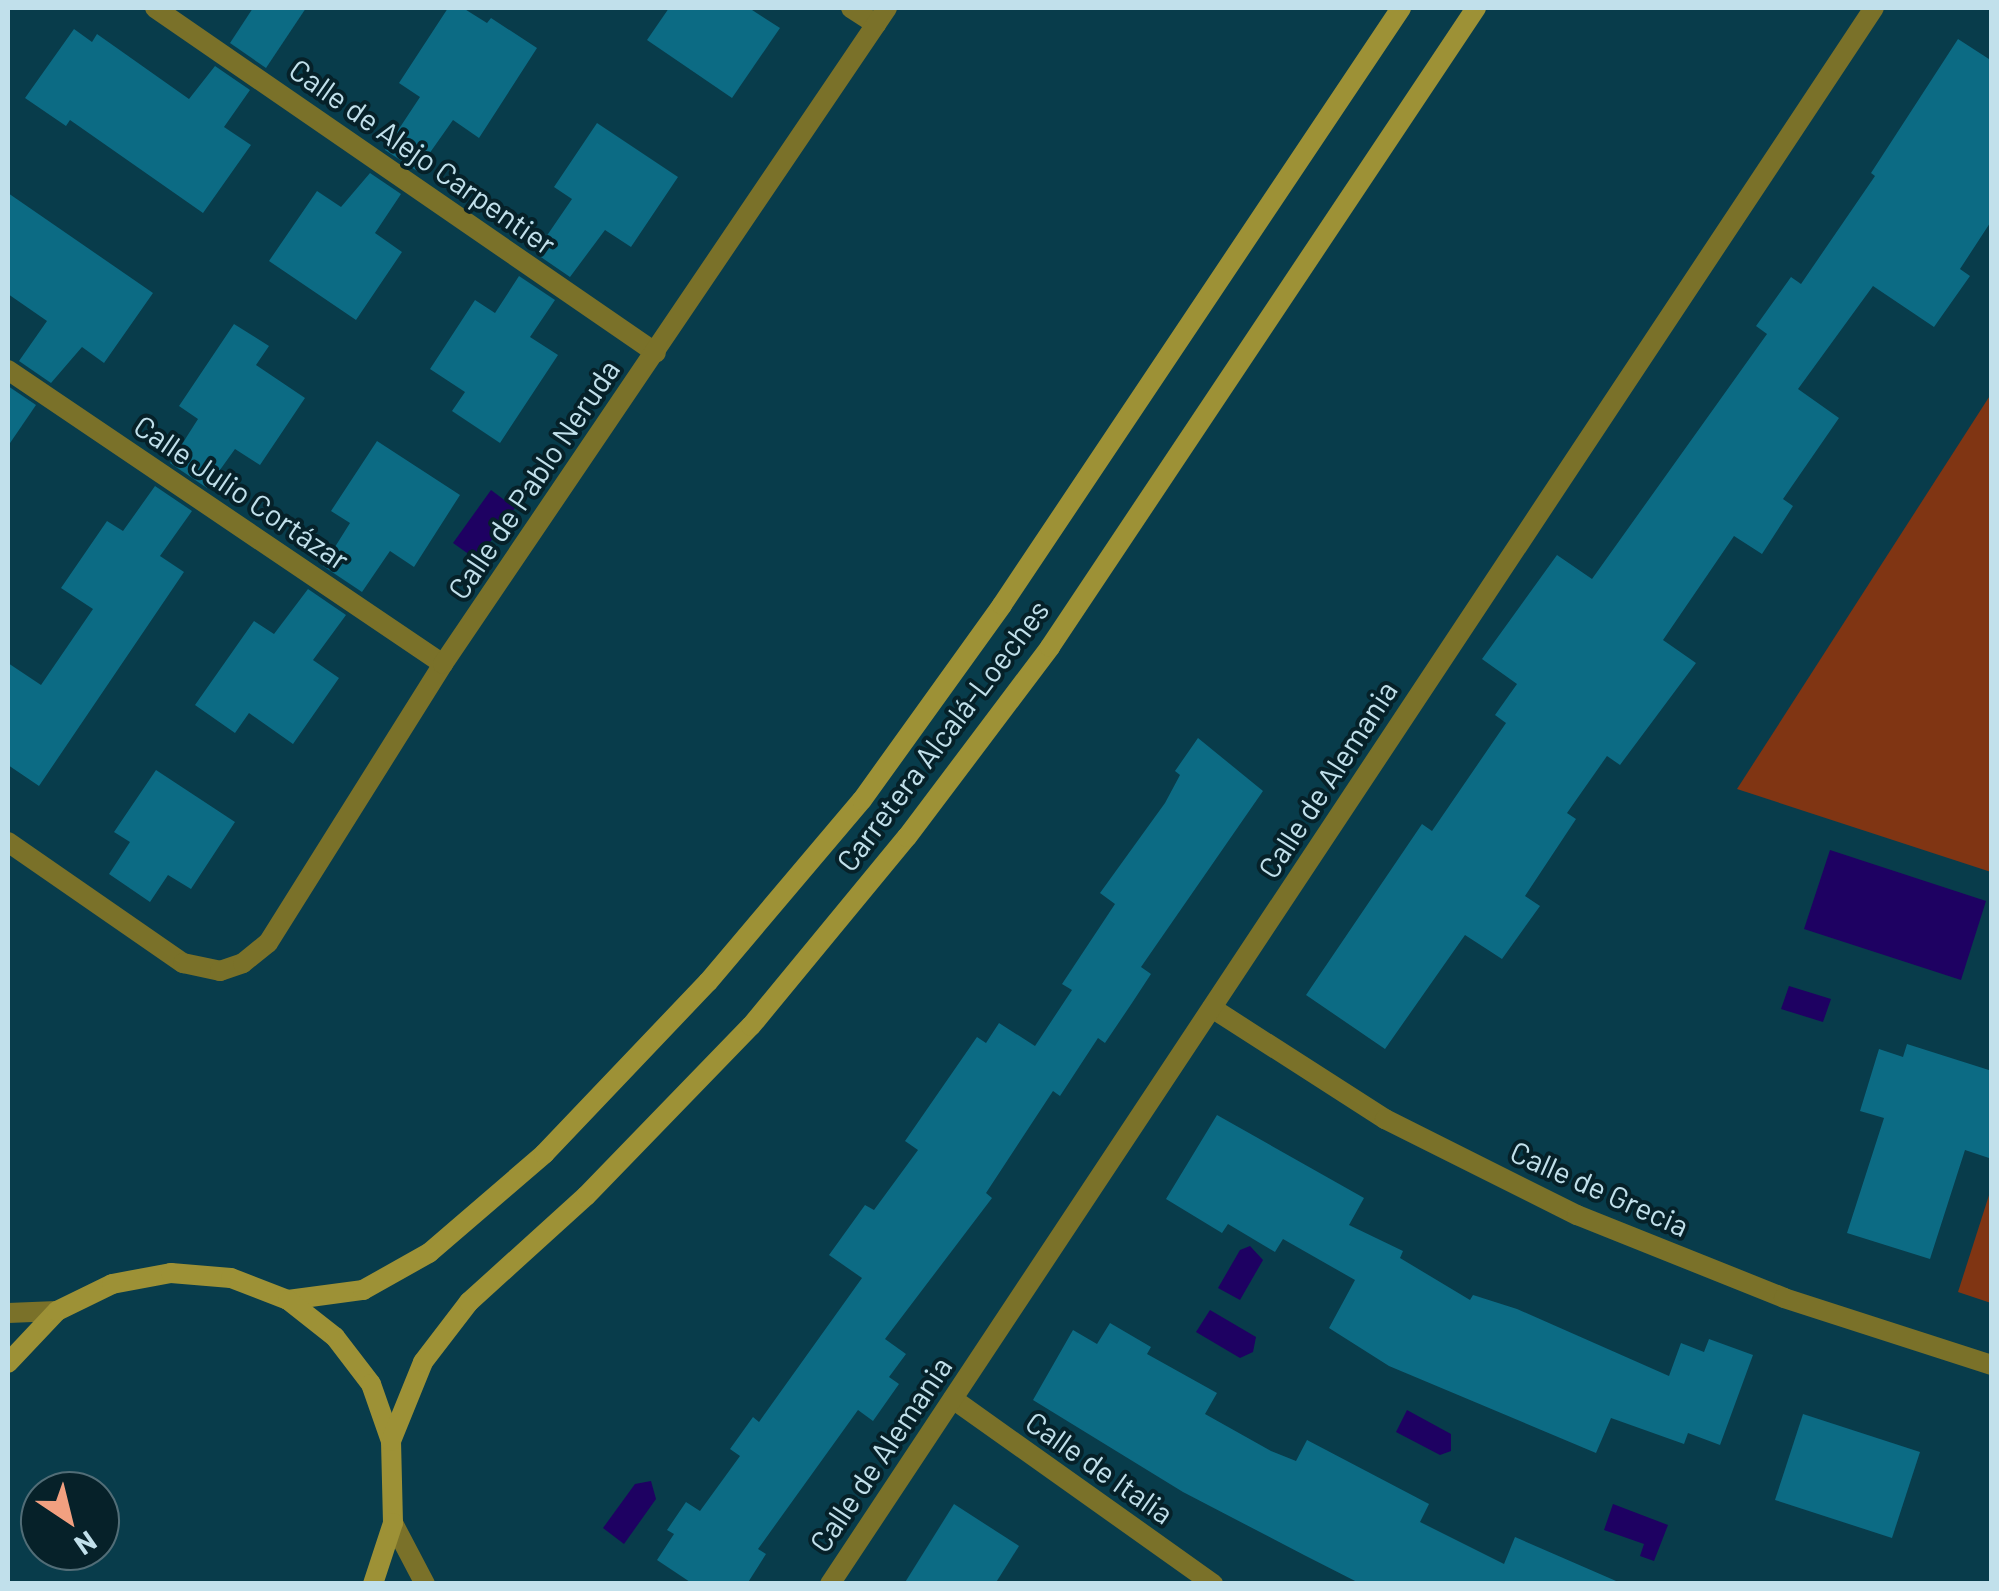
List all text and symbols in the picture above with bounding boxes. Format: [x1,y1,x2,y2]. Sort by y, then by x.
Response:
street label: Calle de Alejo Carpentier [283,50,563,262]
street label: Calle de Pablo Neruda [439,352,627,606]
street label: Calle Julio Cortázar [128,407,356,577]
street label: Carretera Alcalá-Loeches [828,592,1056,878]
street label: Calle de Alemania [1250,674,1404,884]
street label: Calle de Grecia [1505,1133,1695,1243]
street label: Calle de Alemania [801,1349,959,1559]
street label: Calle de Italia [1019,1403,1181,1531]
north arrow [20,1471,120,1571]
text: N [69,1525,103,1563]

